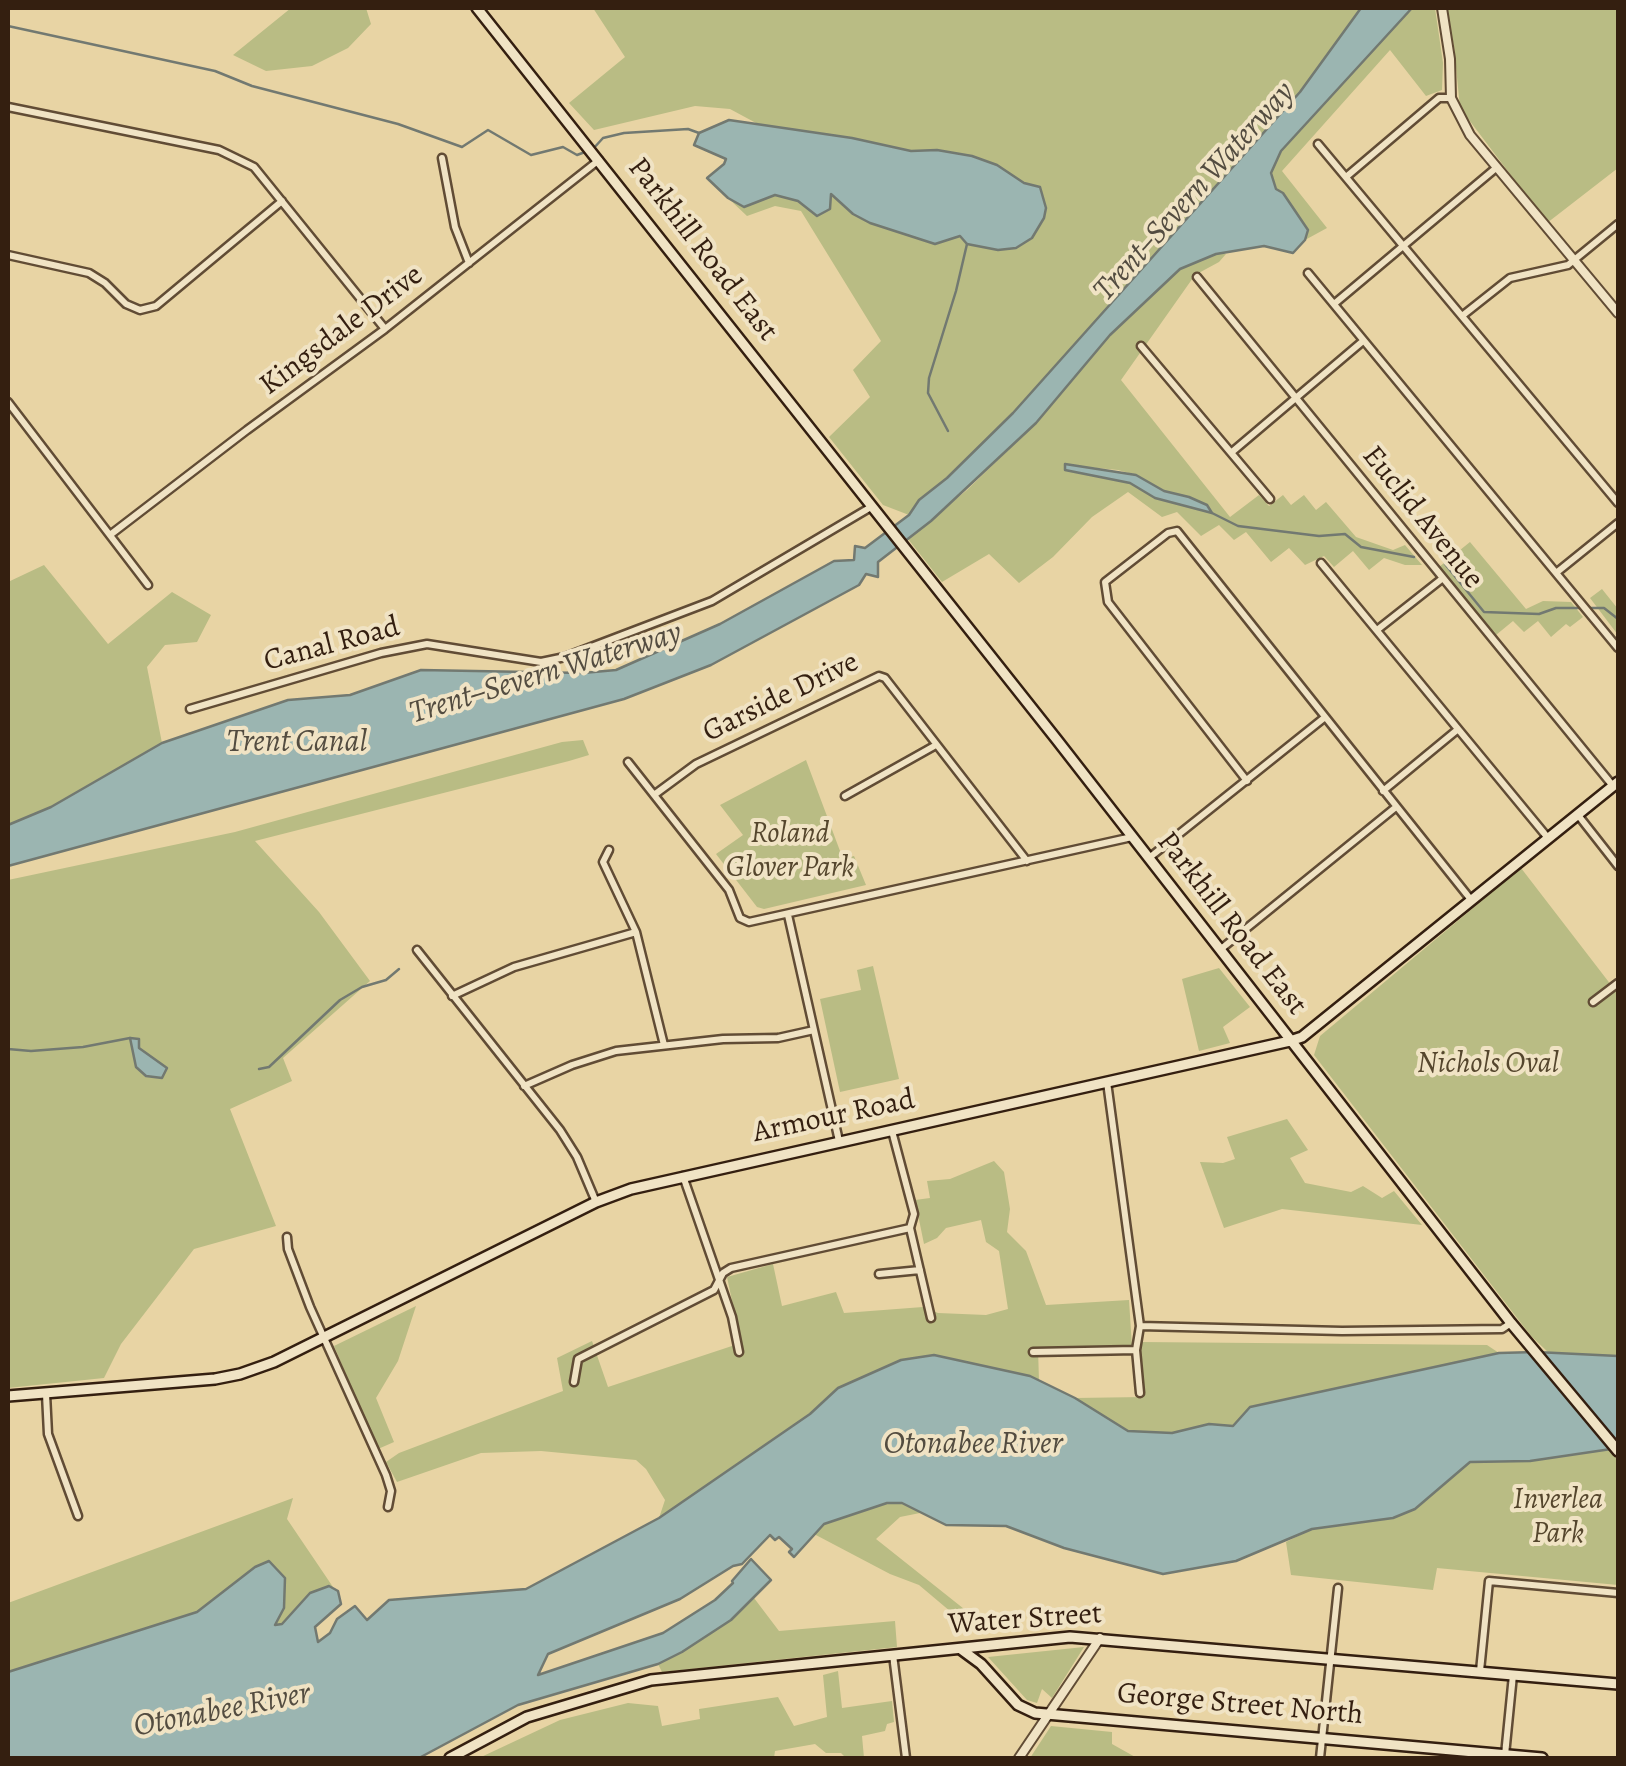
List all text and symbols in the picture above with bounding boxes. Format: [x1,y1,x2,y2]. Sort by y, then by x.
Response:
water label: Trent–Severn Waterway [1086,74,1304,310]
street label: Parkhill Road East [619,151,785,349]
street label: Kingsdale Drive [253,258,431,404]
street label: Euclid Avenue [1353,439,1491,597]
street label: Canal Road [260,610,404,680]
water label: Trent–Severn Waterway [405,614,687,734]
street label: Garside Drive [697,645,865,751]
water label: Trent Canal [227,724,367,762]
park label: Roland Glover Park [726,817,854,888]
street label: Parkhill Road East [1148,825,1314,1023]
park label: Nichols Oval [1417,1047,1559,1083]
street label: Armour Road [750,1082,918,1152]
water label: Otonabee River [884,1426,1062,1464]
park label: Inverlea Park [1513,1483,1603,1554]
street label: Water Street [947,1597,1103,1643]
water label: Otonabee River [131,1675,313,1747]
street label: George Street North [1116,1676,1364,1734]

